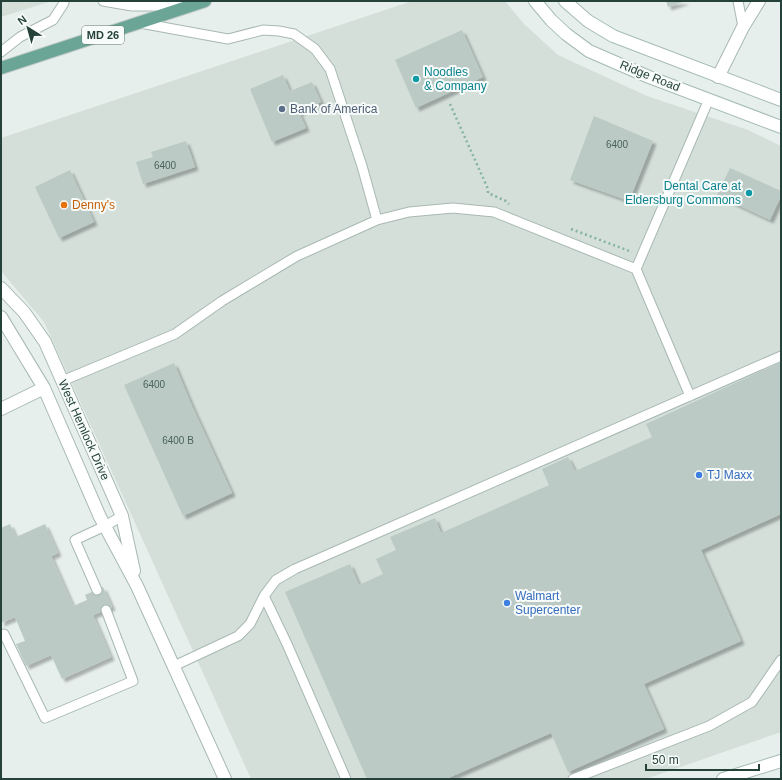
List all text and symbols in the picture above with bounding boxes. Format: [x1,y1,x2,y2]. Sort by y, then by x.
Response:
north arrow [8,8,48,48]
text: N [15,13,29,27]
road number: MD 26 [82,26,124,44]
street label: Ridge Road [618,58,682,94]
place label: Noodles & Company [424,65,487,93]
marker: Noodles & Company [411,74,421,84]
place label: Bank of America [290,102,378,116]
marker: Bank of America [277,104,287,114]
house number: 6400 [606,139,629,150]
house number: 6400 [154,160,177,171]
place label: Dental Care at Eldersburg Commons [625,179,742,207]
marker: Dental Care at Eldersburg Commons [744,188,754,198]
place label: Denny's [72,198,115,212]
marker: Denny's [59,200,69,210]
street label: West Hemlock Drive [56,378,113,483]
house number: 6400 [143,379,166,390]
house number: 6400 B [162,435,194,446]
place label: TJ Maxx [707,468,752,482]
marker: TJ Maxx [694,470,704,480]
place label: Walmart Supercenter [515,589,580,617]
marker: Walmart Supercenter [502,598,512,608]
scale bar [646,746,759,772]
text: 50 m [652,753,679,767]

